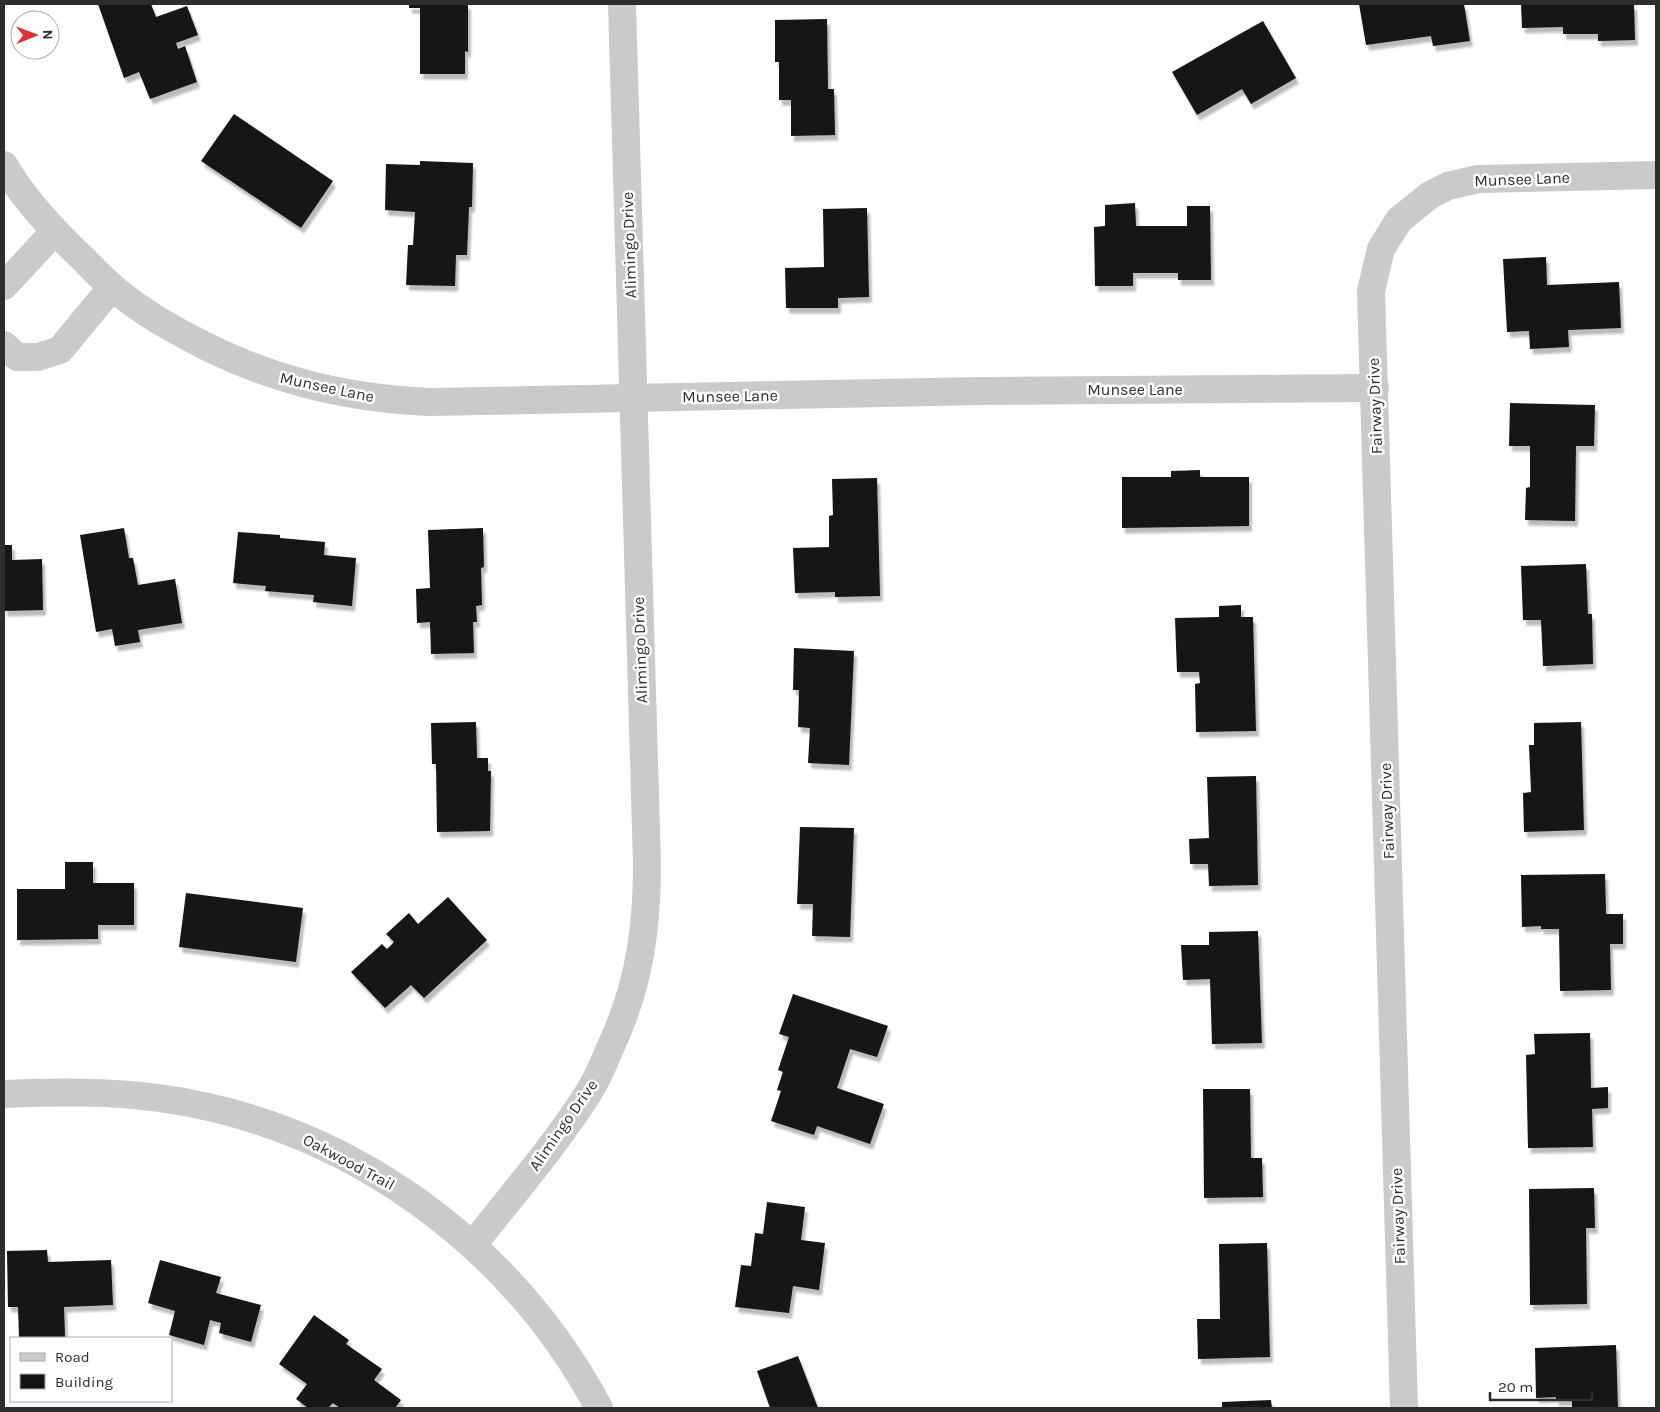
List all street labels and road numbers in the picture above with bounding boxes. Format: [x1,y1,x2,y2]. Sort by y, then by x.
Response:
street label: Munsee Lane [1474,168,1570,190]
street label: Alimingo Drive [618,191,640,299]
street label: Fairway Drive [1364,358,1386,454]
street label: Munsee Lane [278,368,376,406]
street label: Munsee Lane [1087,380,1183,399]
street label: Munsee Lane [682,386,778,406]
street label: Alimingo Drive [629,596,651,704]
street label: Fairway Drive [1376,763,1398,859]
street label: Alimingo Drive [525,1076,601,1174]
street label: Oakwood Trail [300,1130,398,1194]
street label: Fairway Drive [1387,1168,1409,1264]

